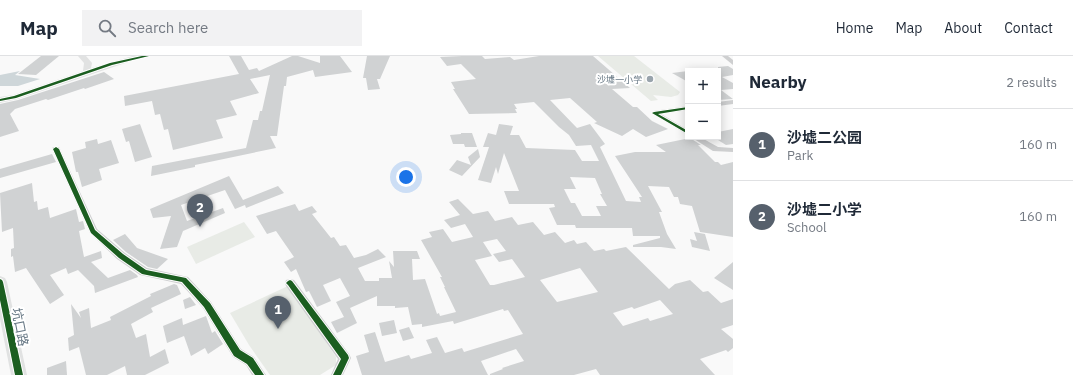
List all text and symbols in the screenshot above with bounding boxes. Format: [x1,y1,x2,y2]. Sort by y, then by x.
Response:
search box [82,10,362,46]
text: Map [20,16,58,40]
icon: search [96,17,118,39]
text: Search here [128,18,208,37]
text: Home [836,19,873,37]
text: Map [895,19,922,37]
text: About [944,19,982,37]
text: Contact [1004,19,1053,37]
map controls [685,68,721,140]
button: + [685,68,721,104]
text: Nearby [749,71,807,93]
place label: 沙墟一小学 [597,74,642,85]
marker: 沙墟一小学 [645,74,655,84]
text: 2 results [1006,74,1057,91]
button: − [685,104,721,140]
text: 沙墟二公园 [787,128,862,147]
text: 1 [758,136,766,153]
text: 160 m [1019,136,1057,153]
text: Park [787,147,813,164]
your location [396,167,416,187]
pin: 2 [187,194,213,227]
text: 沙墟二小学 [787,200,862,219]
text: 2 [758,208,766,225]
text: 160 m [1019,208,1057,225]
text: School [787,219,827,236]
pin: 1 [265,296,291,329]
street label: 坑口路 [8,306,32,348]

